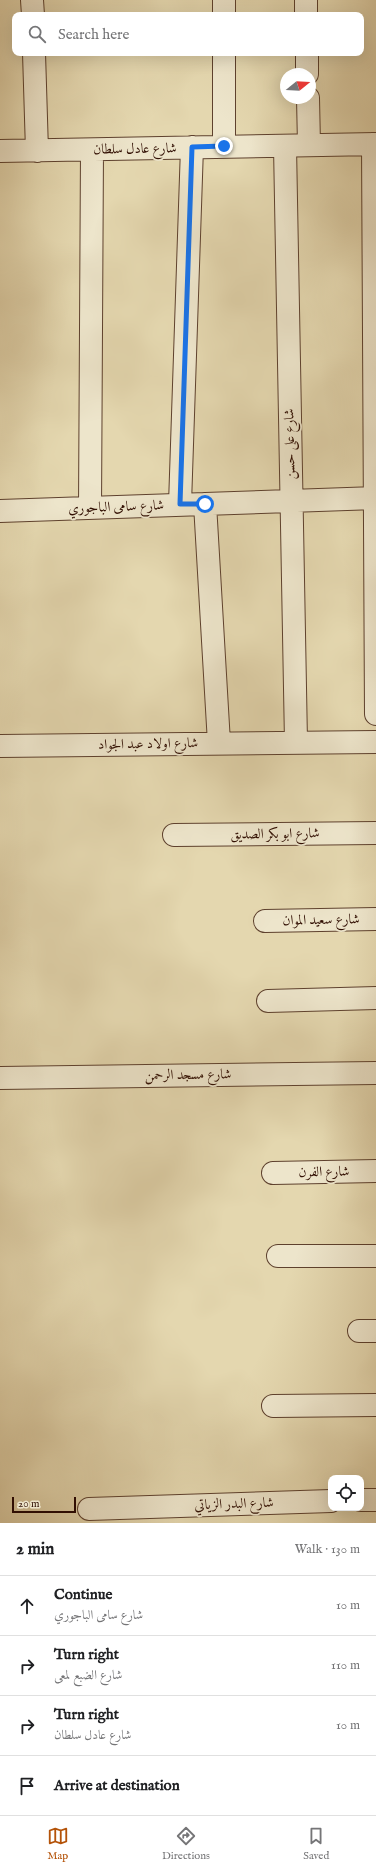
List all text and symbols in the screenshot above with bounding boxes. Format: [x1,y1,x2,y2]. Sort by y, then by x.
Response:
search box [12,12,364,56]
icon: search [26,23,48,45]
text: Search here [58,25,129,44]
north arrow [280,68,316,104]
route end [215,137,233,155]
street label: شارع عادل سلطان [93,139,177,161]
street label: شارع على حسن [280,408,302,480]
route start [196,495,214,513]
street label: شارع سامى الباجوري [68,496,164,520]
street label: شارع اولاد عبد الجواد [98,734,198,756]
street label: شارع ابو بكر الصديق [230,824,320,846]
street label: شارع سعيد الموان [282,910,360,932]
street label: شارع مسجد الرحمن [144,1065,232,1087]
street label: شارع الفرن [298,1163,350,1183]
map controls [328,1475,364,1511]
button: locate [328,1475,364,1511]
street label: شارع البدر الزياتي [194,1494,274,1516]
scale bar [12,1495,76,1514]
text: 20 m [18,1497,39,1511]
text: 2 min [16,1539,54,1560]
text: Walk · 130 m [295,1541,360,1558]
text: Continue [54,1585,112,1604]
icon: ahead [16,1595,38,1617]
text: 10 m [336,1597,360,1614]
text: شارع سامى الباجوري [54,1607,143,1624]
text: Turn right [54,1645,119,1664]
icon: right [16,1655,38,1677]
text: 110 m [331,1657,360,1674]
text: شارع الضبع لمعى [54,1667,122,1684]
text: Turn right [54,1705,119,1724]
icon: right [16,1715,38,1737]
text: 10 m [336,1717,360,1734]
text: شارع عادل سلطان [54,1727,132,1744]
icon: arrive [16,1775,38,1797]
text: Arrive at destination [54,1776,180,1795]
tab: Map [47,1825,69,1863]
tab: Directions [162,1825,210,1863]
tab: Saved [303,1825,329,1863]

